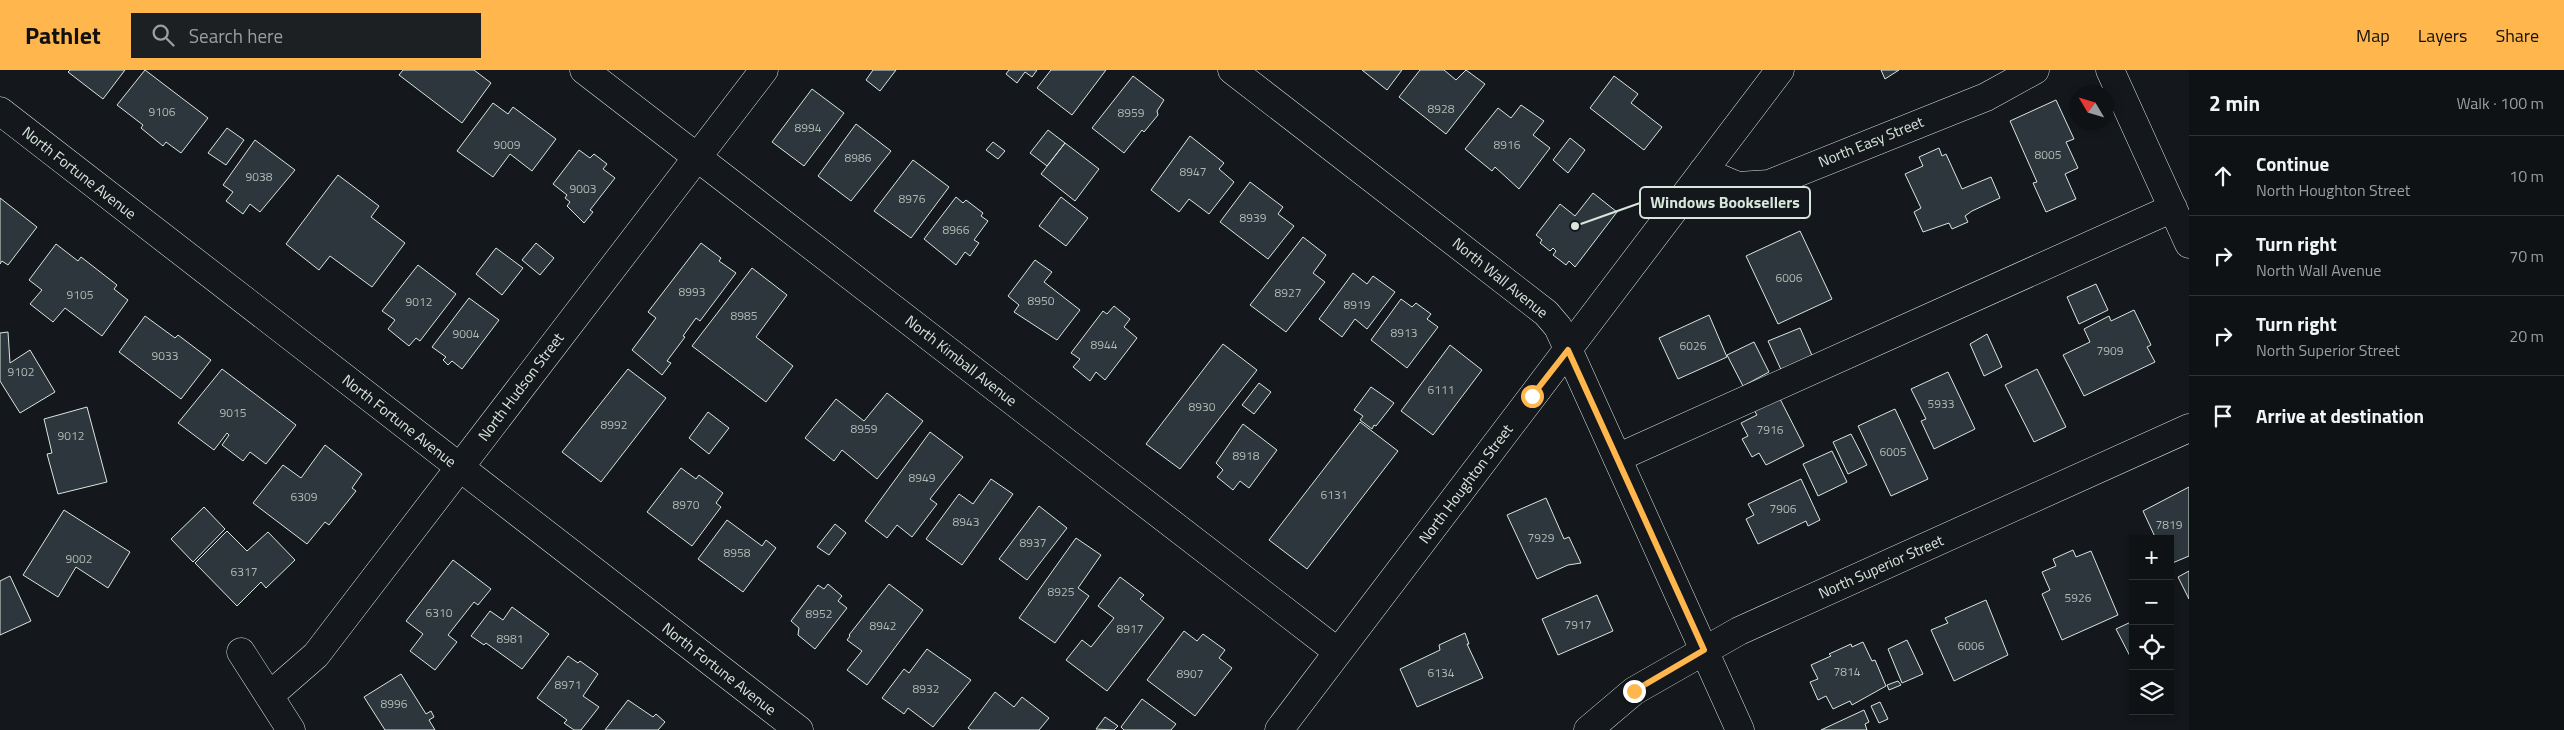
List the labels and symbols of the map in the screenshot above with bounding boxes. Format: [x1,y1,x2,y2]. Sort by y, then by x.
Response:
north arrow [2069,85,2114,130]
house number: 8928 [1428,99,1455,118]
house number: 9106 [149,102,176,121]
house number: 8959 [1118,103,1145,122]
street label: North Easy Street [1815,110,1928,173]
house number: 8994 [795,118,822,137]
street label: North Fortune Avenue [17,121,141,225]
house number: 9009 [494,135,521,154]
house number: 8916 [1494,135,1521,154]
house number: 8005 [2035,145,2062,164]
house number: 8986 [845,148,872,167]
house number: 8947 [1180,162,1206,181]
house number: 9038 [246,167,273,186]
house number: 9003 [570,179,596,198]
callout: Windows Booksellers [1640,187,1810,218]
house number: 8976 [899,189,926,208]
text: Windows Booksellers [1650,190,1800,214]
house number: 8939 [1240,208,1267,227]
house number: 8966 [943,220,970,239]
street label: North Wall Avenue [1447,232,1553,324]
house number: 6006 [1776,268,1803,287]
house number: 8993 [679,282,705,301]
house number: 8927 [1275,283,1301,302]
house number: 9105 [67,285,94,304]
house number: 8950 [1028,291,1055,310]
house number: 9012 [406,292,432,311]
house number: 8919 [1344,295,1371,314]
house number: 8985 [731,306,758,325]
street label: North Kimball Avenue [900,309,1022,412]
house number: 8913 [1391,323,1417,342]
house number: 9004 [453,324,480,343]
street label: North Hudson Street [472,327,570,446]
house number: 8944 [1091,335,1118,354]
house number: 6026 [1680,336,1707,355]
house number: 7909 [2097,341,2124,360]
house number: 9033 [152,346,178,365]
house number: 9102 [8,362,34,381]
street label: North Fortune Avenue [337,369,461,473]
house number: 6111 [1428,380,1454,399]
route start [1521,385,1544,408]
house number: 5933 [1928,394,1954,413]
house number: 8930 [1189,397,1216,416]
house number: 9015 [220,403,247,422]
house number: 8992 [601,415,627,434]
street label: North Houghton Street [1413,418,1519,548]
house number: 8959 [851,419,878,438]
house number: 7916 [1757,420,1784,439]
house number: 9012 [58,426,84,445]
house number: 6005 [1880,442,1907,461]
house number: 8918 [1233,446,1260,465]
house number: 8949 [909,468,936,487]
house number: 6131 [1321,485,1347,504]
house number: 6309 [291,487,318,506]
house number: 8970 [673,495,700,514]
house number: 7906 [1770,499,1797,518]
house number: 8943 [953,512,979,531]
house number: 7819 [2156,515,2183,534]
house number: 7929 [1528,528,1555,547]
street label: North Superior Street [1814,528,1948,604]
house number: 8937 [1020,533,1046,552]
house number: 8958 [724,543,751,562]
house number: 9002 [66,549,92,568]
house number: 6317 [231,562,257,581]
house number: 8925 [1048,582,1075,601]
house number: 5926 [2065,588,2092,607]
house number: 6310 [426,603,453,622]
house number: 8952 [806,604,832,623]
house number: 7917 [1565,615,1591,634]
house number: 8942 [870,616,896,635]
street label: North Fortune Avenue [657,617,781,721]
house number: 8917 [1117,619,1143,638]
house number: 8981 [497,629,523,648]
house number: 6006 [1958,636,1985,655]
house number: 7814 [1834,662,1861,681]
house number: 6134 [1428,663,1455,682]
house number: 8907 [1177,664,1203,683]
house number: 8971 [555,675,581,694]
house number: 8932 [913,679,939,698]
route end [1623,680,1646,703]
house number: 8996 [381,694,408,713]

